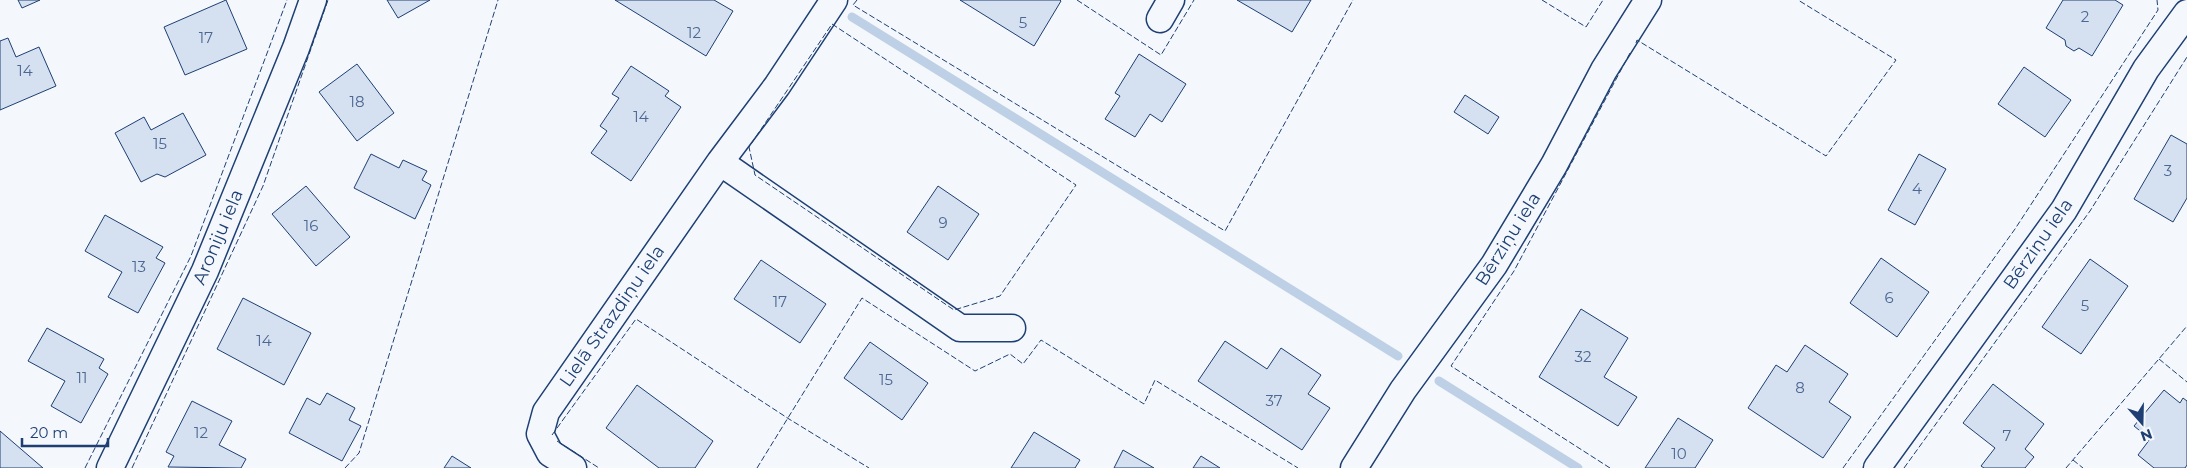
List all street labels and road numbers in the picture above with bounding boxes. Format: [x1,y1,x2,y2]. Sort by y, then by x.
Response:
street label: Aroniju iela [188,186,248,288]
street label: Bērziņu iela [1471,188,1546,290]
street label: Bērziņu iela [1999,194,2078,294]
street label: Lielā Strazdiņu iela [555,241,670,392]

